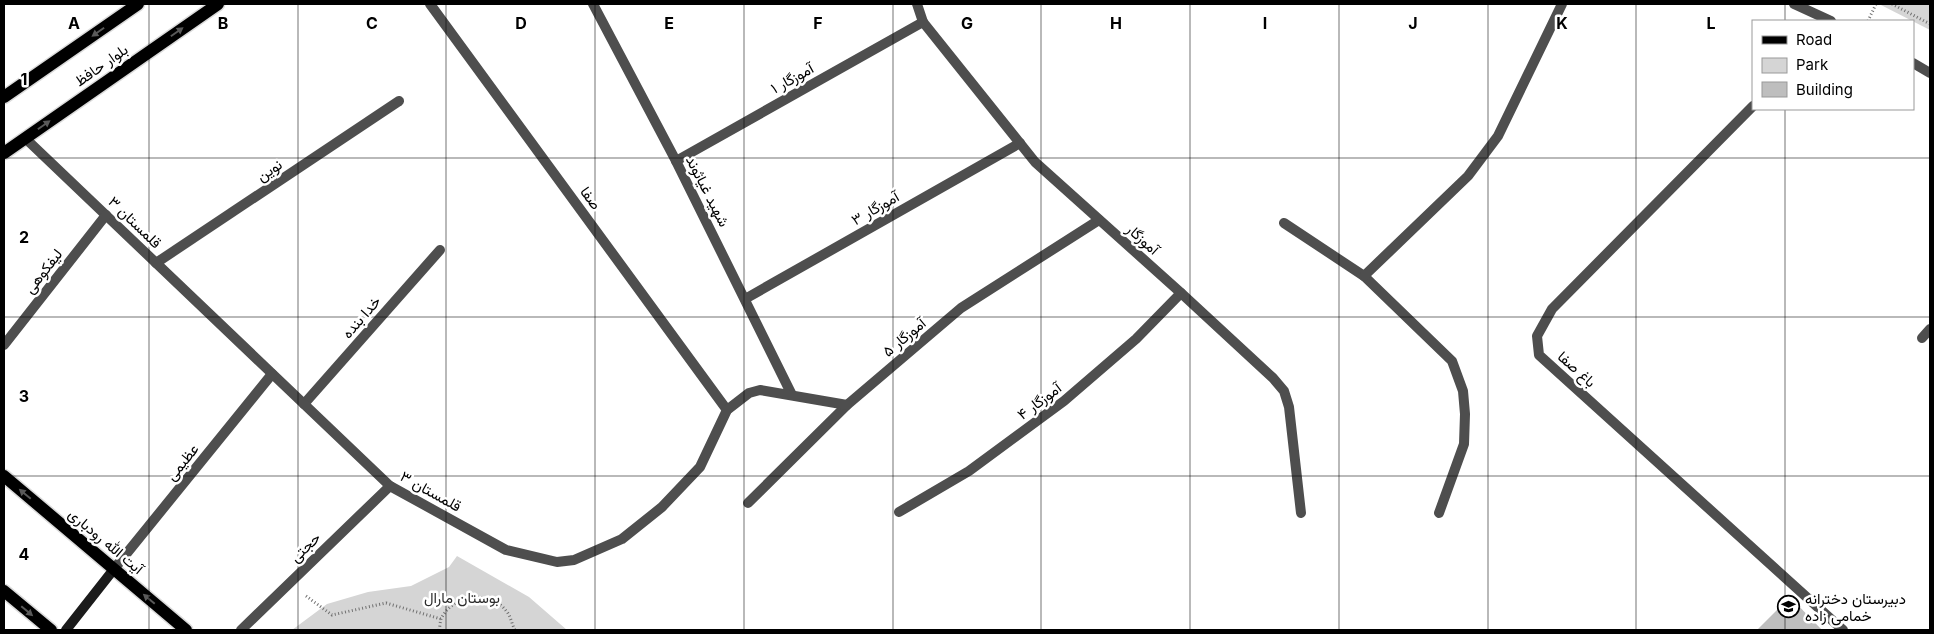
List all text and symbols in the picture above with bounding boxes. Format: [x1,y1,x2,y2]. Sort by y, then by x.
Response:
text: A [68,13,80,33]
text: B [218,13,228,33]
text: C [366,13,378,33]
text: D [515,13,527,33]
text: E [664,13,674,33]
text: F [813,13,823,33]
text: G [961,13,973,33]
text: H [1110,13,1122,33]
text: I [1263,13,1267,33]
text: J [1408,13,1418,33]
text: K [1556,13,1568,33]
text: L [1706,13,1716,33]
legend [1752,20,1914,110]
one-way arrow [91,27,105,37]
one-way arrow [170,27,184,37]
text: Road [1796,30,1832,49]
street label: بلوار حافظ [71,40,131,90]
text: Park [1796,55,1829,74]
street label: آموزگار ۱ [767,58,818,98]
text: 1 [21,69,27,89]
text: Building [1796,80,1853,99]
one-way arrow [37,120,51,130]
street label: شهید غیاثوند [682,152,734,230]
street label: نوین [253,155,286,186]
street label: صفا [576,183,606,213]
street label: آموزگار ۳ [848,186,903,229]
street label: قلمستان ۳ [104,192,166,252]
street label: آموزگار [1122,219,1164,260]
text: 2 [19,227,29,247]
street label: لیفکوهی [20,245,67,298]
street label: خدا بنده [337,292,385,342]
street label: آموزگار ۵ [878,312,931,361]
street label: باغ صفا [1553,347,1600,393]
street label: آموزگار ۴ [1013,377,1066,424]
text: 3 [19,386,29,406]
street label: عظیمی [161,440,203,485]
street label: قلمستان ۳ [397,466,465,516]
one-way arrow [19,488,32,499]
street label: آیت الله رودباری [64,504,149,580]
street label: حجتی [286,528,325,567]
text: 4 [19,544,30,564]
park label: بوستان مارال [424,588,500,607]
place label: دبیرستان دخترانه خمامی زاده [1805,589,1906,626]
one-way arrow [143,593,156,604]
school or university icon: دبیرستان دخترانه خمامی زاده [1777,595,1801,619]
one-way arrow [20,605,33,616]

